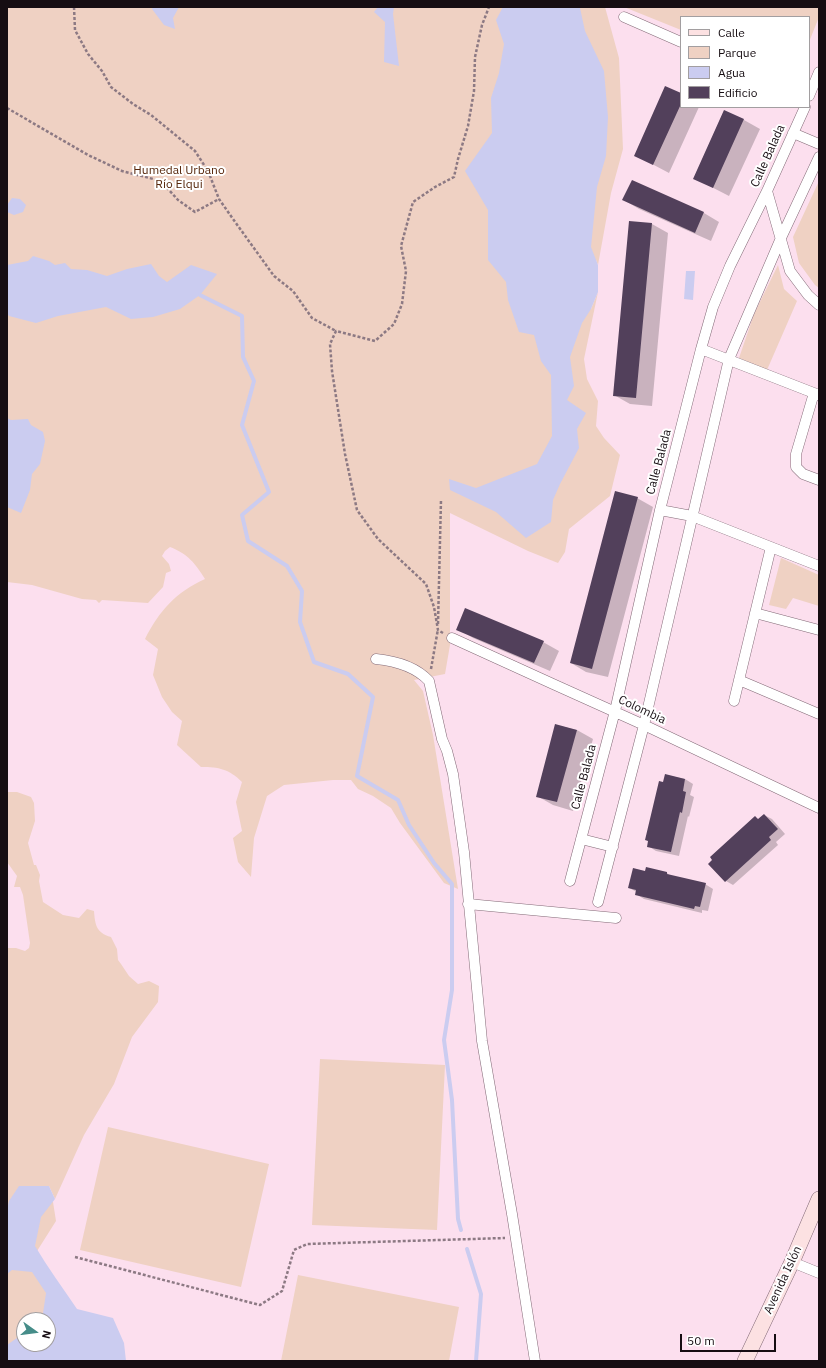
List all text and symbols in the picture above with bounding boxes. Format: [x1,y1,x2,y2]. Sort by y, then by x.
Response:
legend [680,16,810,108]
text: Calle [718,25,745,40]
text: Parque [718,45,756,60]
text: Agua [718,65,745,80]
text: Edificio [718,85,757,100]
street label: Calle Balada [748,122,788,190]
park label: Humedal Urbano Río Elqui [133,164,225,192]
street label: Calle Balada [643,428,675,496]
street label: Colombia [616,693,668,727]
street label: Calle Balada [568,743,600,811]
street label: Avenida Islón [761,1244,805,1316]
north arrow [16,1312,56,1352]
scale bar [682,1326,778,1352]
text: N [39,1329,54,1340]
text: 50 m [687,1333,715,1348]

